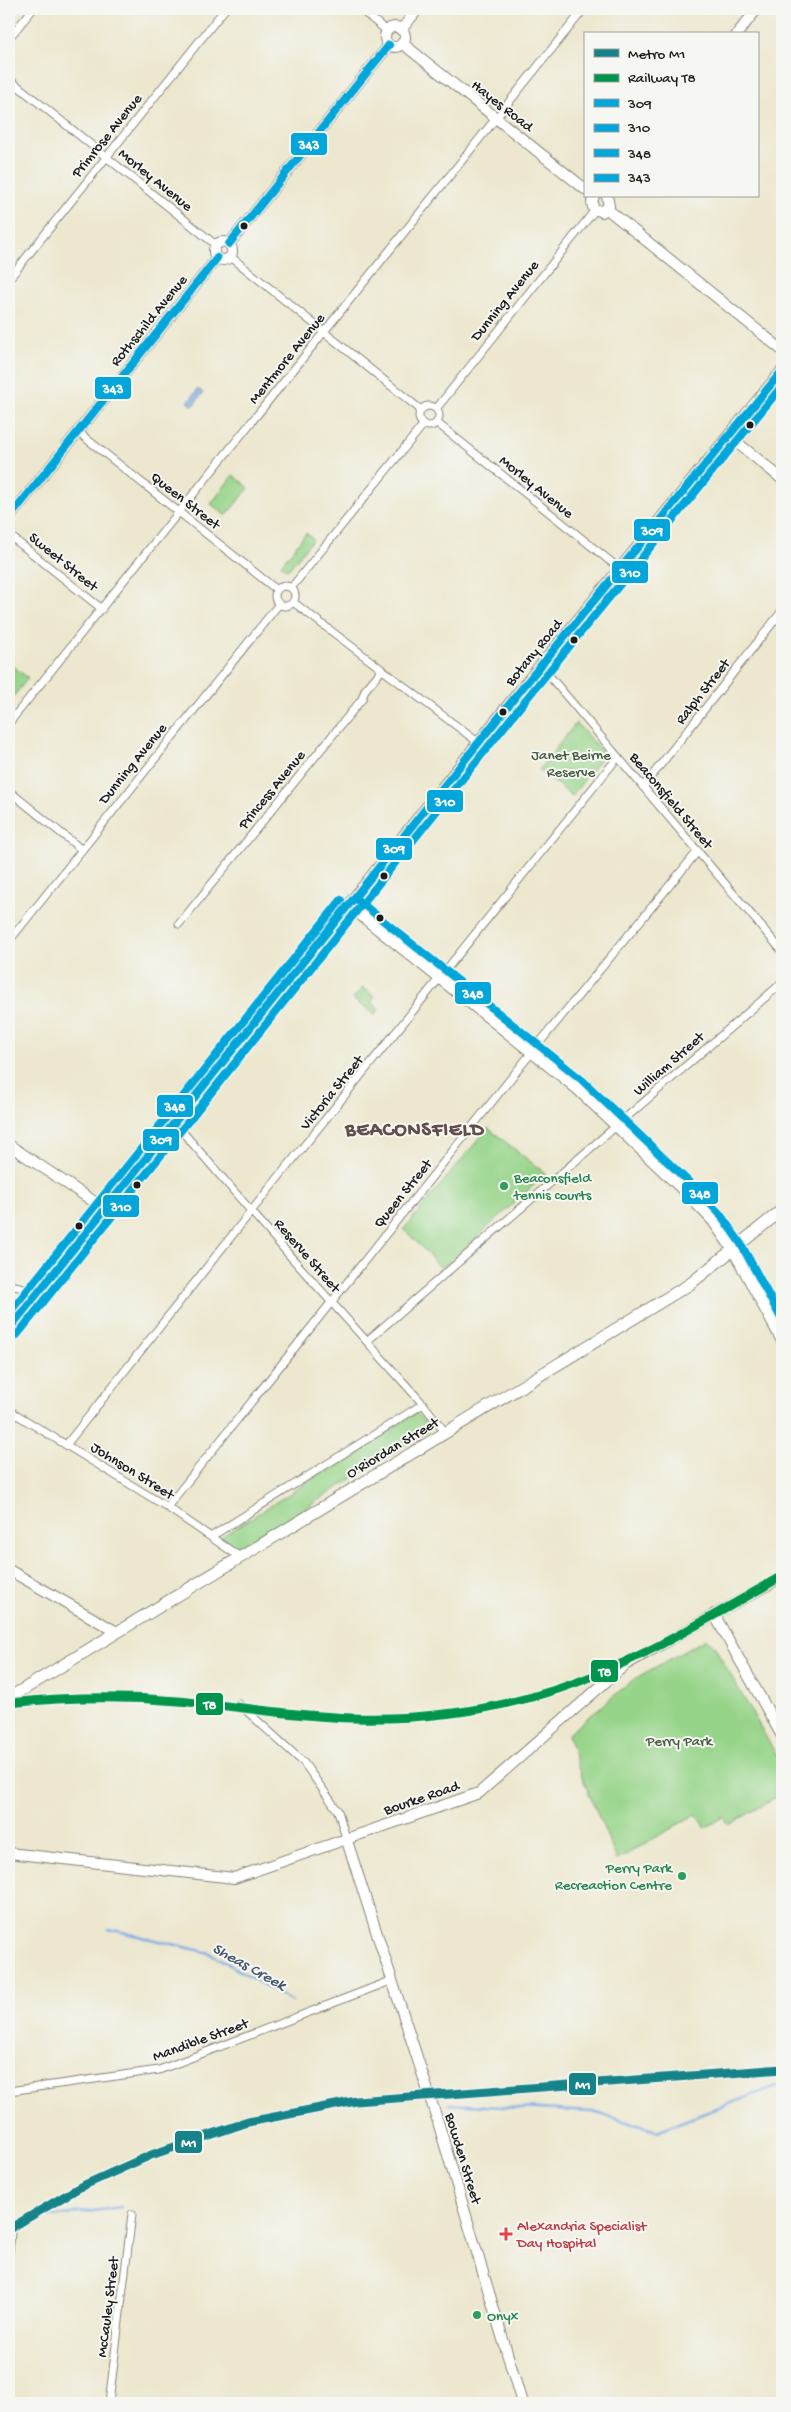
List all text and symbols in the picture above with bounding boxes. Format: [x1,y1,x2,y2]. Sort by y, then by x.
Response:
legend [584,32,758,198]
text: Metro M1 [628,46,685,64]
text: Railway T8 [628,70,696,88]
street label: Hayes Road [467,77,537,137]
street label: Primrose Avenue [68,91,147,183]
text: 309 [627,96,652,114]
text: 310 [627,120,651,138]
line badge: 343 [290,132,328,156]
text: 343 [297,138,320,155]
street label: Morley Avenue [114,145,196,216]
text: 348 [627,146,651,164]
text: 343 [627,170,651,188]
unlabelled marker [239,221,249,231]
street label: Dunning Avenue [467,257,544,346]
street label: Rothschild Avenue [107,272,192,371]
street label: Mentmore Avenue [245,310,330,408]
line badge: 343 [94,376,132,400]
text: 343 [101,382,124,399]
unlabelled marker [745,420,755,430]
street label: Morley Avenue [495,452,577,523]
street label: Queen Street [146,469,225,535]
line badge: 309 [633,518,671,542]
text: 309 [640,524,663,541]
street label: Sweet Street [25,529,102,597]
line badge: 310 [611,560,649,584]
text: 310 [619,566,640,583]
street label: Botany Road [502,615,568,691]
unlabelled marker [569,635,579,645]
street label: Ralph Street [672,654,736,729]
unlabelled marker [498,707,508,717]
street label: Dunning Avenue [95,720,172,809]
street label: Princess Avenue [235,747,310,834]
park label: Janet Beirne Reserve [531,747,611,782]
street label: Beaconsfield Street [624,749,717,855]
line badge: 310 [426,789,464,813]
text: 310 [434,795,455,812]
line badge: 309 [375,837,413,861]
text: 309 [382,842,405,859]
unlabelled marker [379,871,389,881]
unlabelled marker [375,913,385,923]
line badge: 348 [454,981,492,1005]
text: 348 [461,987,484,1004]
street label: William Street [630,1027,710,1100]
street label: Victoria Street [296,1051,369,1135]
line badge: 348 [156,1094,194,1118]
text: 348 [163,1100,186,1117]
district label: BEACONSFIELD [344,1120,485,1143]
line badge: 309 [142,1128,180,1152]
text: 309 [149,1133,172,1150]
street label: Queen Street [370,1155,438,1232]
place label: Beaconsfield tennis courts [513,1170,592,1205]
unlabelled marker [132,1180,142,1190]
marker: Beaconsfield tennis courts [498,1180,510,1192]
line badge: 348 [681,1181,719,1205]
text: 348 [688,1187,711,1204]
line badge: 310 [102,1194,140,1218]
text: 310 [110,1200,131,1217]
street label: Reserve Street [269,1216,345,1298]
unlabelled marker [74,1221,84,1231]
street label: O'Riordan Street [343,1413,444,1483]
street label: Johnson Street [87,1439,179,1505]
line badge: T8 [590,1659,619,1683]
text: T8 [597,1665,612,1682]
line badge: T8 [195,1692,224,1716]
text: T8 [202,1698,217,1715]
park label: Perry Park [645,1733,713,1751]
street label: Bourke Road [381,1777,463,1821]
place label: Perry Park Recreaction Centre [555,1860,673,1895]
marker: Perry Park Recreaction Centre [676,1870,688,1882]
water label: Sheas Creek [208,1940,290,1997]
street label: Mandible Street [150,2015,253,2067]
line badge: M1 [568,2072,597,2096]
text: M1 [575,2078,591,2095]
street label: Bowden Street [439,2110,485,2208]
line badge: M1 [174,2130,203,2154]
text: M1 [181,2136,197,2153]
place label: Alexandria Specialist Day Hospital [516,2218,648,2253]
marker: Alexandria Specialist Day Hospital [499,2227,513,2241]
street label: McCauley Street [94,2254,124,2358]
place label: Onyx [487,2308,519,2326]
marker: Onyx [471,2309,483,2321]

